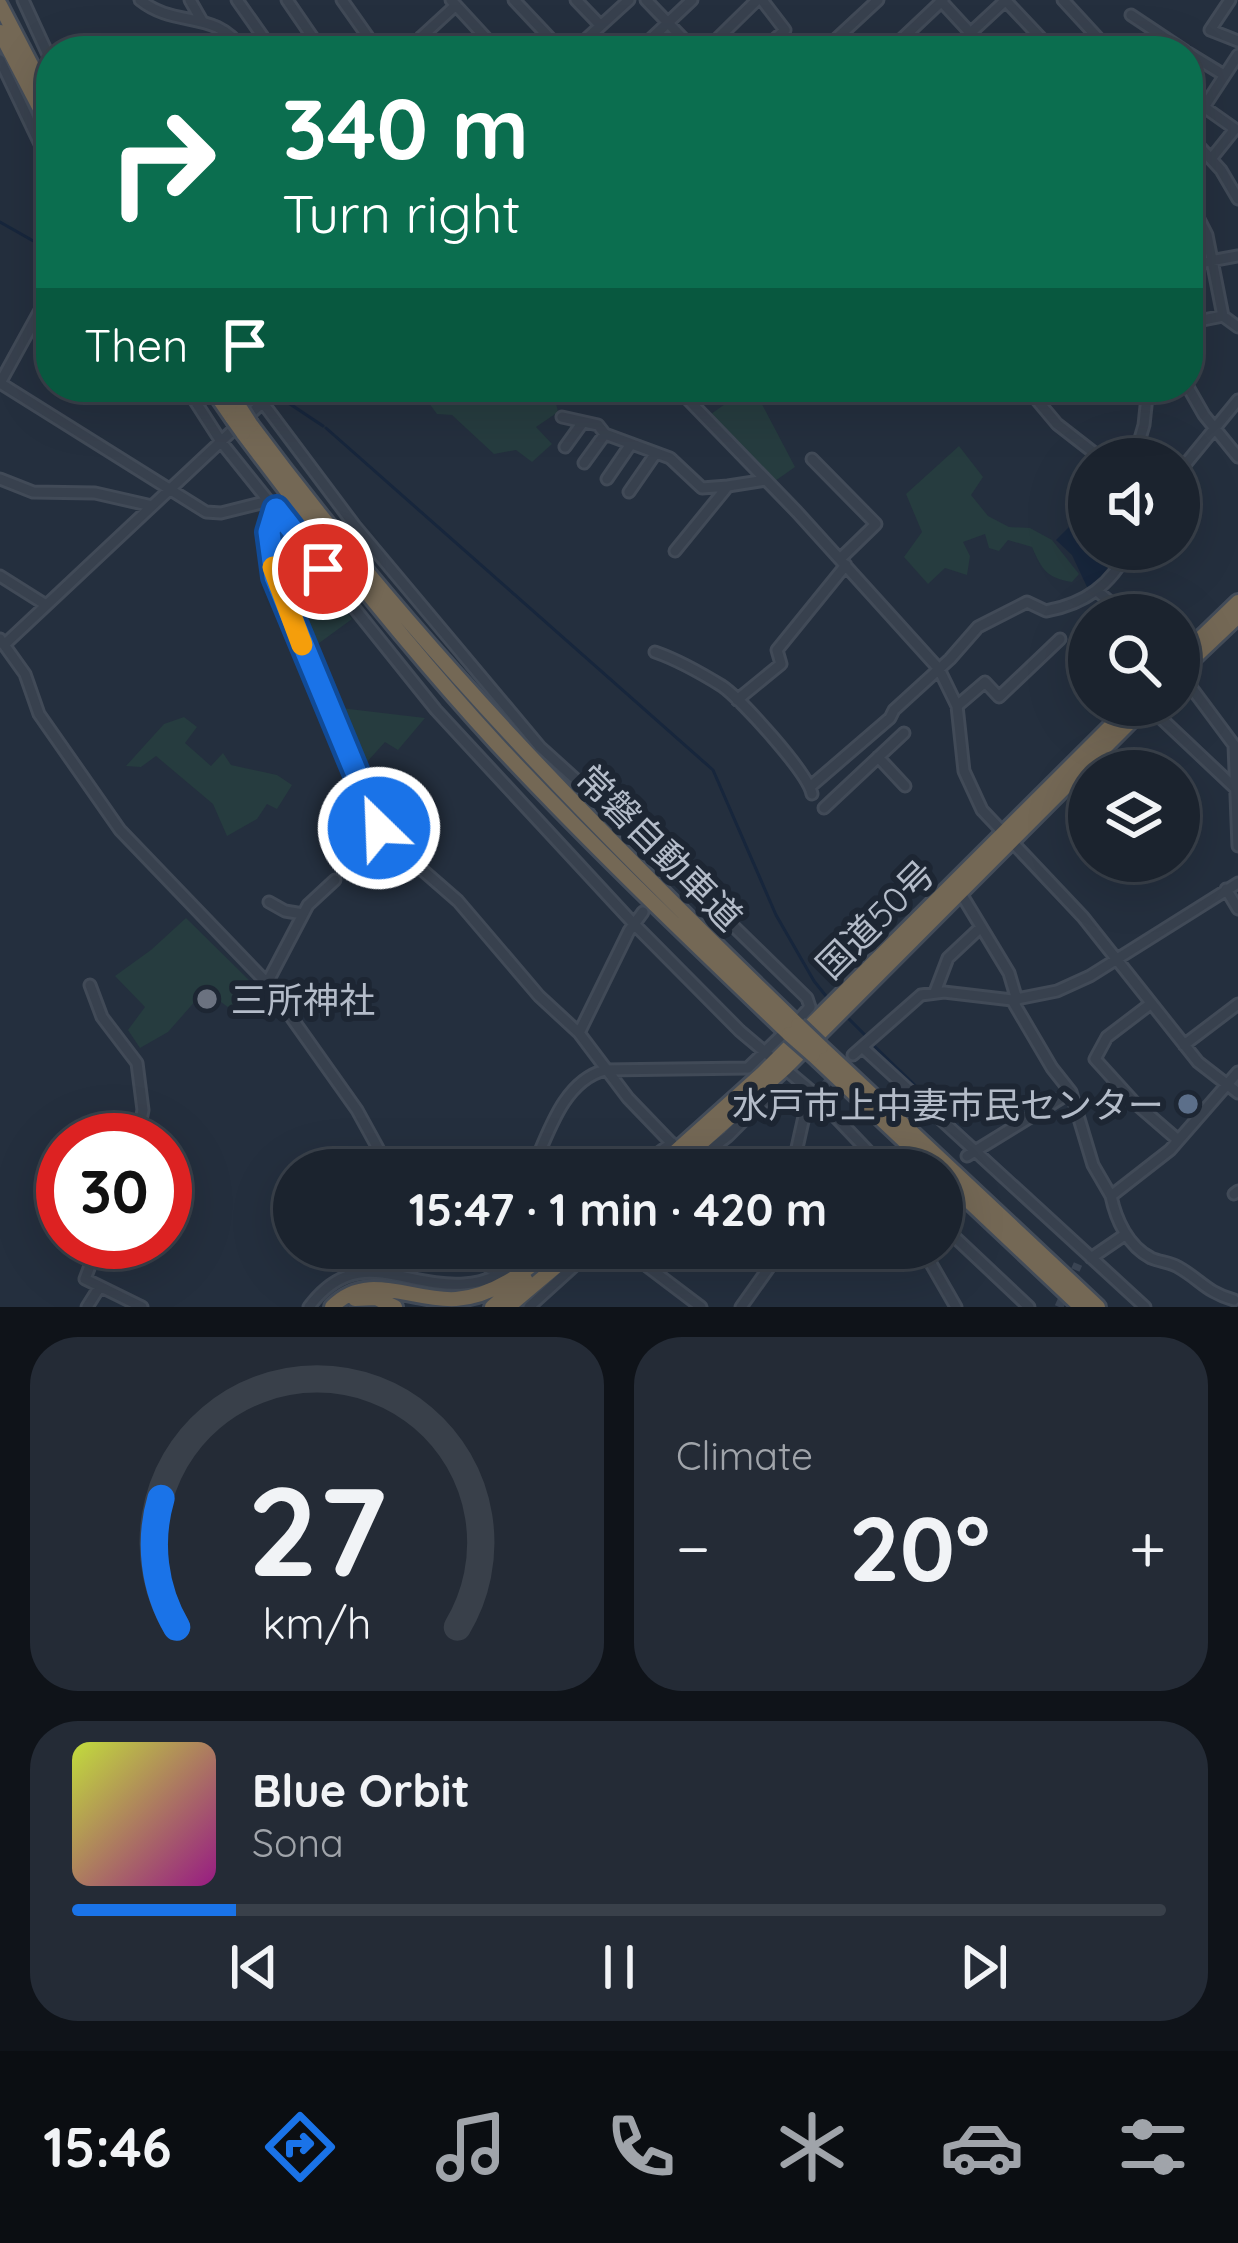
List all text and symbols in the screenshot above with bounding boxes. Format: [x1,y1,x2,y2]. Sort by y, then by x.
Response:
text: 340 m [282,75,529,180]
icon: right [84,84,240,240]
text: Turn right [282,179,521,247]
icon: arrive [212,312,278,378]
text: Then [84,317,188,373]
map controls [1068,438,1200,882]
button: sound [1068,438,1200,570]
pin [272,518,374,620]
icon: arrive [290,536,356,602]
button: search [1068,594,1200,726]
button: layers [1068,750,1200,882]
street label: 常磐自動車道 [568,755,752,939]
position arrow [316,765,442,891]
street label: 国道50号 [806,850,944,988]
place label: 三所神社 [231,977,375,1022]
marker: 三所神社 [194,986,220,1012]
place label: 水戸市上中妻市民センター [732,1082,1164,1127]
marker: 水戸市上中妻市民センター [1175,1091,1201,1117]
speed limit sign: 30 [36,1113,192,1269]
text: 15:47 · 1 min · 420 m [409,1181,827,1237]
text: Climate [676,1431,813,1480]
text: 27 [247,1451,387,1607]
text: 20° [849,1491,990,1604]
text: − [676,1506,710,1589]
text: + [1129,1506,1166,1589]
text: km/h [263,1596,371,1650]
text: Blue Orbit [252,1762,470,1818]
text: Sona [252,1818,344,1867]
icon: previous [221,1934,287,2000]
icon: pause [586,1934,652,2000]
icon: next [951,1934,1017,2000]
icon: directions [258,2105,342,2189]
icon: music [429,2105,513,2189]
icon: phone [599,2105,683,2189]
icon: climate [770,2105,854,2189]
icon: car [940,2105,1024,2189]
icon: filters [1111,2105,1195,2189]
text: 15:46 [43,2113,172,2181]

